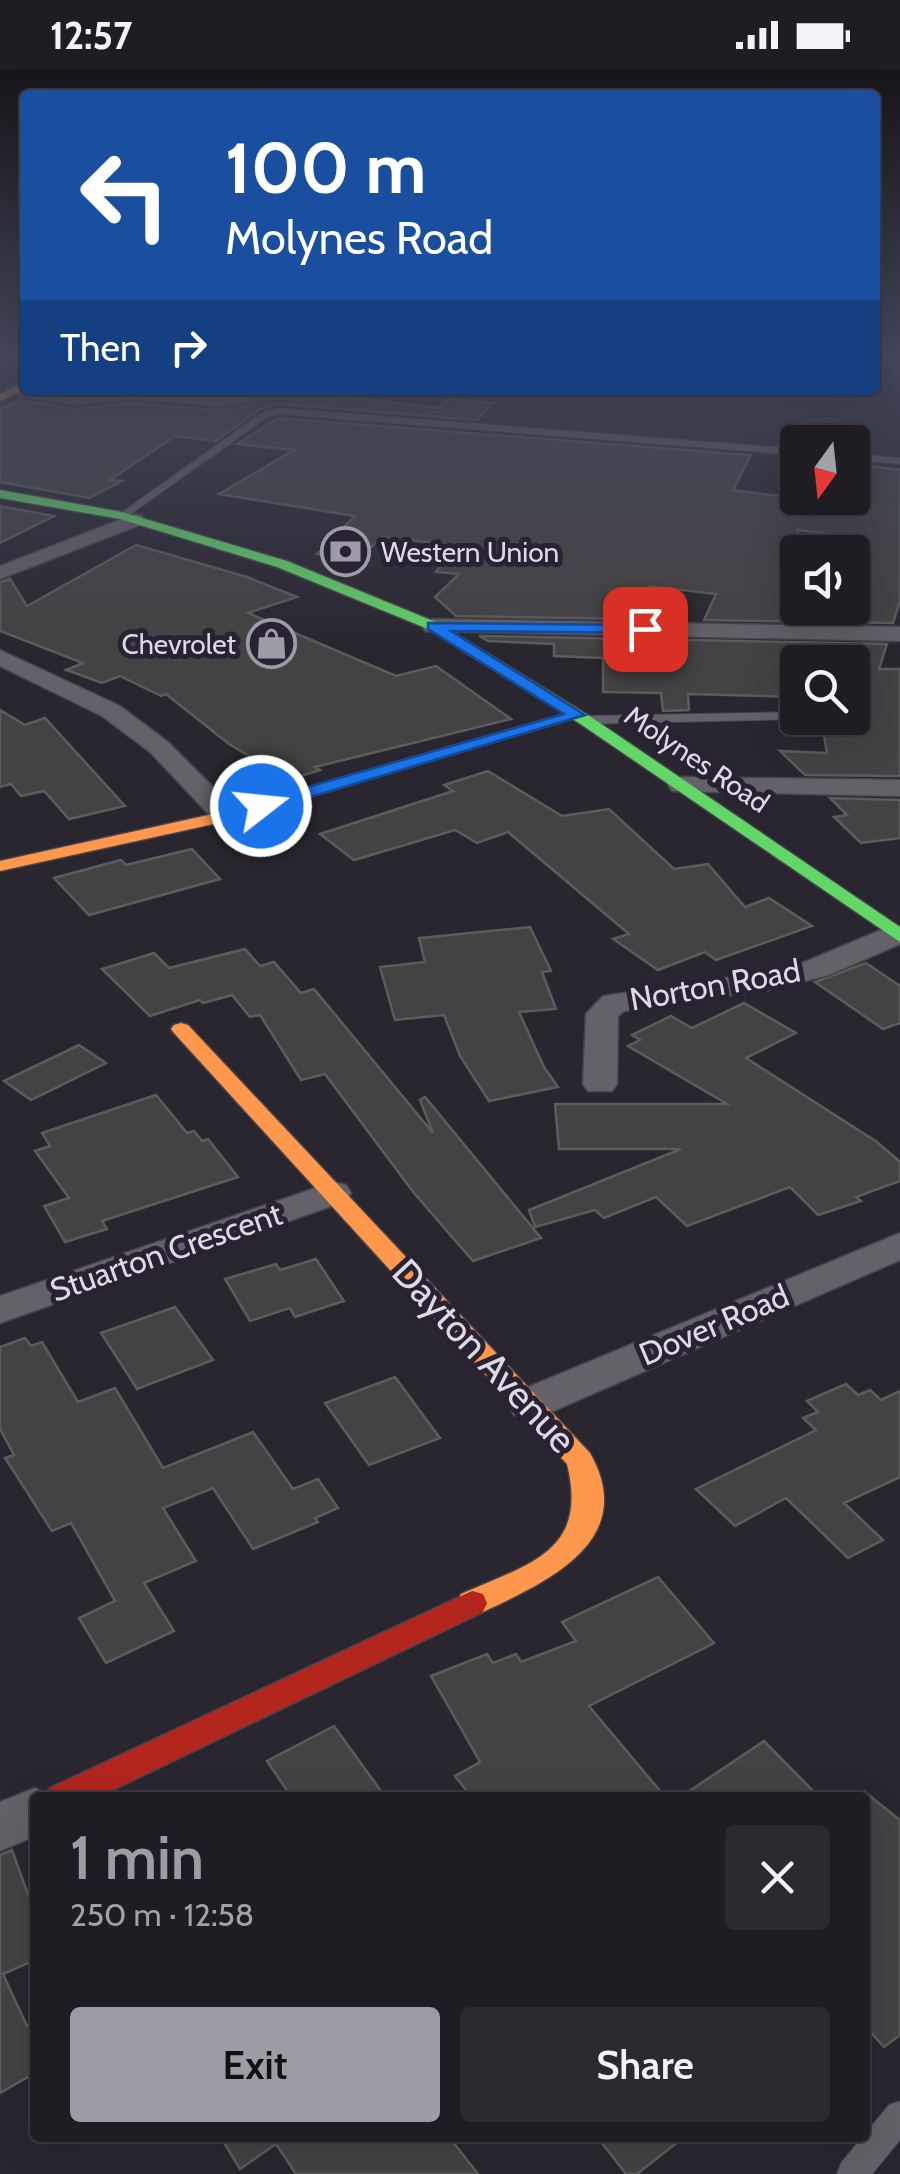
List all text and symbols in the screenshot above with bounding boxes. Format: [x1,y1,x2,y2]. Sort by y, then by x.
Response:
text: 12:57 [50,12,132,59]
text: 100 m [225,125,426,211]
icon: left [60,130,190,260]
text: Molynes Road [225,211,493,265]
icon: right [161,320,216,375]
text: Then [60,324,141,371]
north arrow [780,425,870,515]
map controls [780,425,870,735]
bank icon: Western Union [320,526,372,578]
place label: Western Union [381,535,559,569]
button: sound [780,535,870,625]
pin [603,587,688,672]
icon: arrive [618,602,673,657]
shop icon: Chevrolet [245,618,297,670]
place label: Chevrolet [121,627,236,661]
button: search [780,645,870,735]
street label: Molynes Road [618,698,776,820]
position arrow [209,754,313,858]
street label: Norton Road [627,950,803,1019]
street label: Stuarton Crescent [45,1194,287,1309]
street label: Dayton Avenue [383,1249,586,1462]
street label: Dover Road [633,1276,795,1374]
text: 1 min [70,1821,204,1894]
button: close [725,1825,830,1930]
text: 250 m · 12:58 [70,1895,254,1934]
button: Exit [70,2007,440,2122]
button: Share [460,2007,830,2122]

